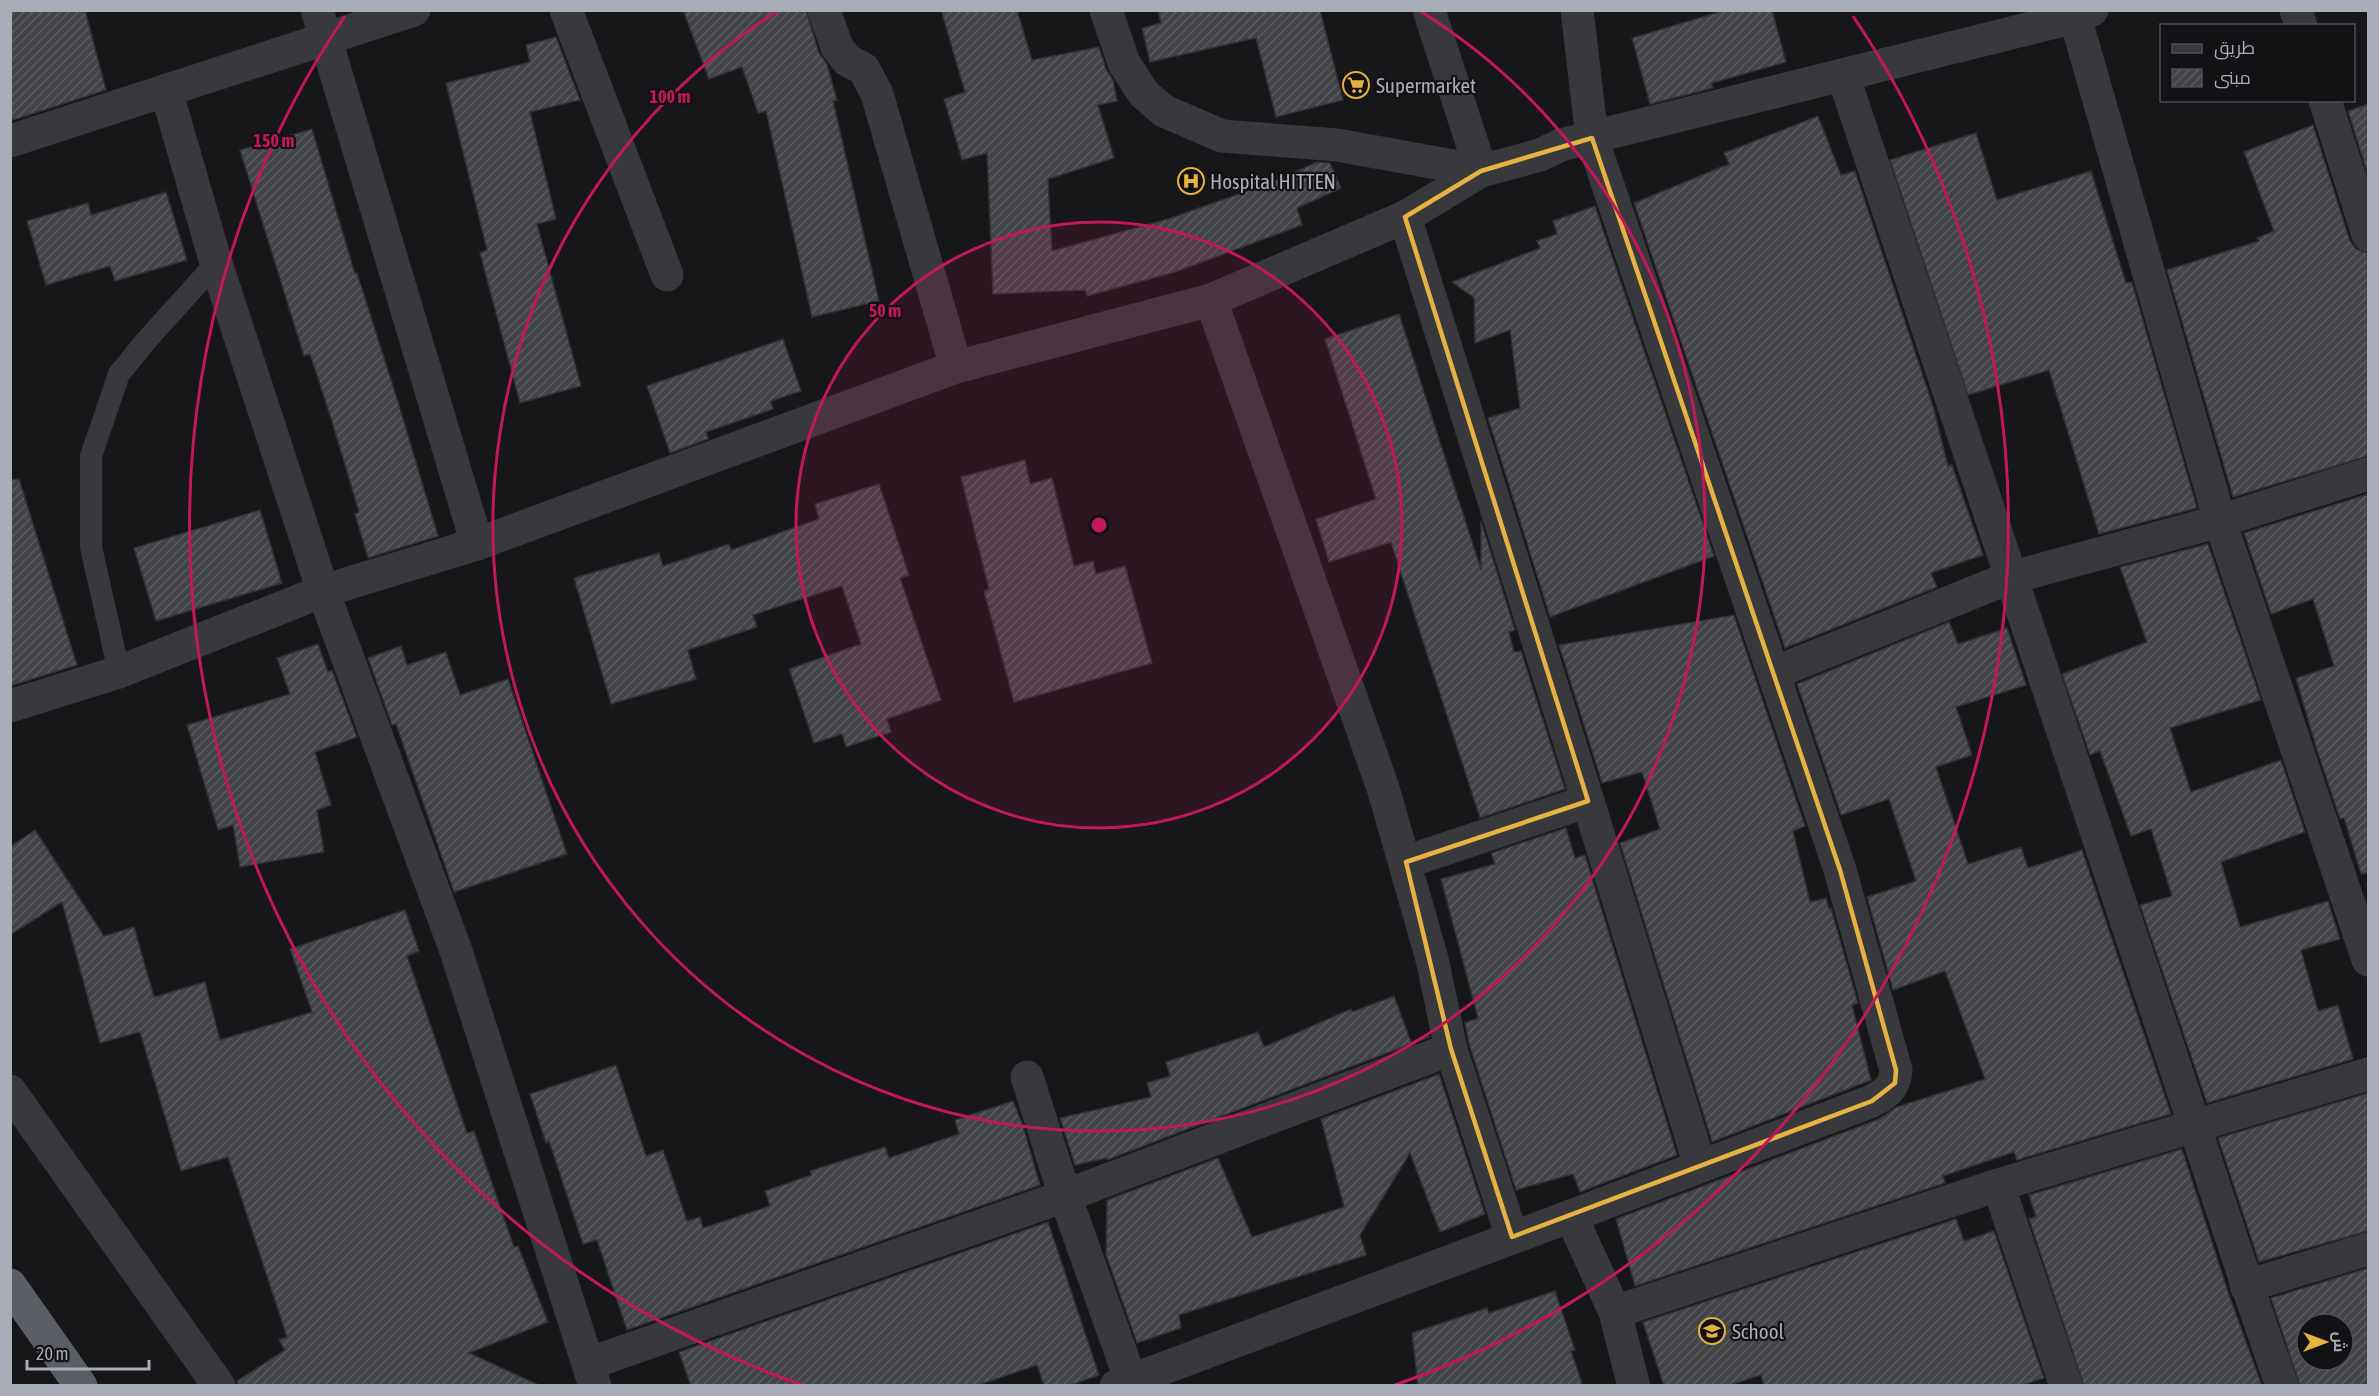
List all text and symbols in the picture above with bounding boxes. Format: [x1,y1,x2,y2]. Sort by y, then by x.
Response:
legend [2160,24,2355,102]
text: طريق [2214,37,2255,60]
text: مبنى [2214,67,2251,89]
supermarket icon: Supermarket [1341,70,1371,100]
place label: Supermarket [1376,73,1476,97]
text: 100 m [650,86,690,107]
text: 150 m [254,130,294,151]
hospital icon: Hospital HITTEN [1176,166,1206,196]
place label: Hospital HITTEN [1210,169,1336,193]
text: 50 m [869,300,901,321]
centre of rings [1089,515,1109,535]
north arrow [2295,1312,2355,1372]
school or university icon: School [1697,1316,1727,1346]
place label: School [1732,1319,1785,1343]
text: ش [2330,1332,2349,1352]
scale bar [27,1333,148,1371]
text: 20 m [36,1343,68,1364]

